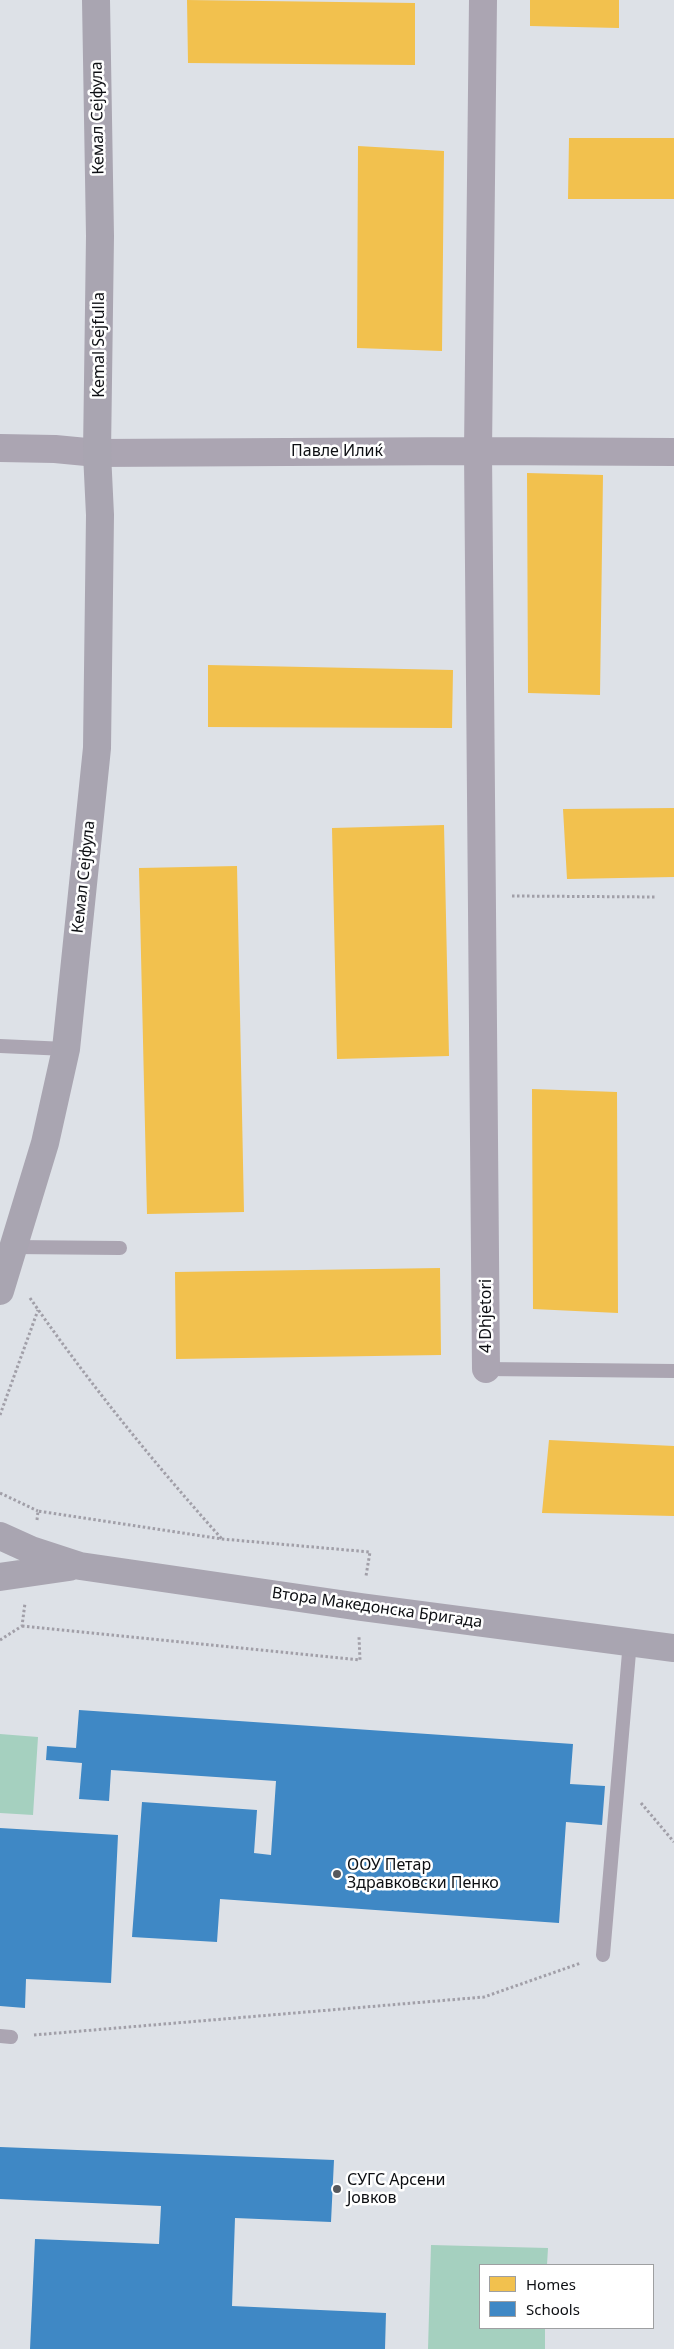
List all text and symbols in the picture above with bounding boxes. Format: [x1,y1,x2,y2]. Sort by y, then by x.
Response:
street label: Кемал Сејфула [87,61,109,175]
street label: Kemal Sejfulla [89,292,109,398]
street label: Павле Илиќ [291,441,383,461]
street label: Кемал Сејфула [69,820,99,934]
street label: 4 Dhjetori [476,1279,496,1353]
street label: Втора Македонска Бригада [271,1584,483,1632]
place label: ООУ Петар Здравковски Пенко [347,1855,499,1893]
marker: ООУ Петар Здравковски Пенко [331,1868,343,1880]
place label: СУГС Арсени Јовков [347,2170,446,2208]
marker: СУГС Арсени Јовков [331,2183,343,2195]
legend [479,2264,654,2329]
text: Homes [526,2274,576,2294]
text: Schools [526,2299,580,2319]

